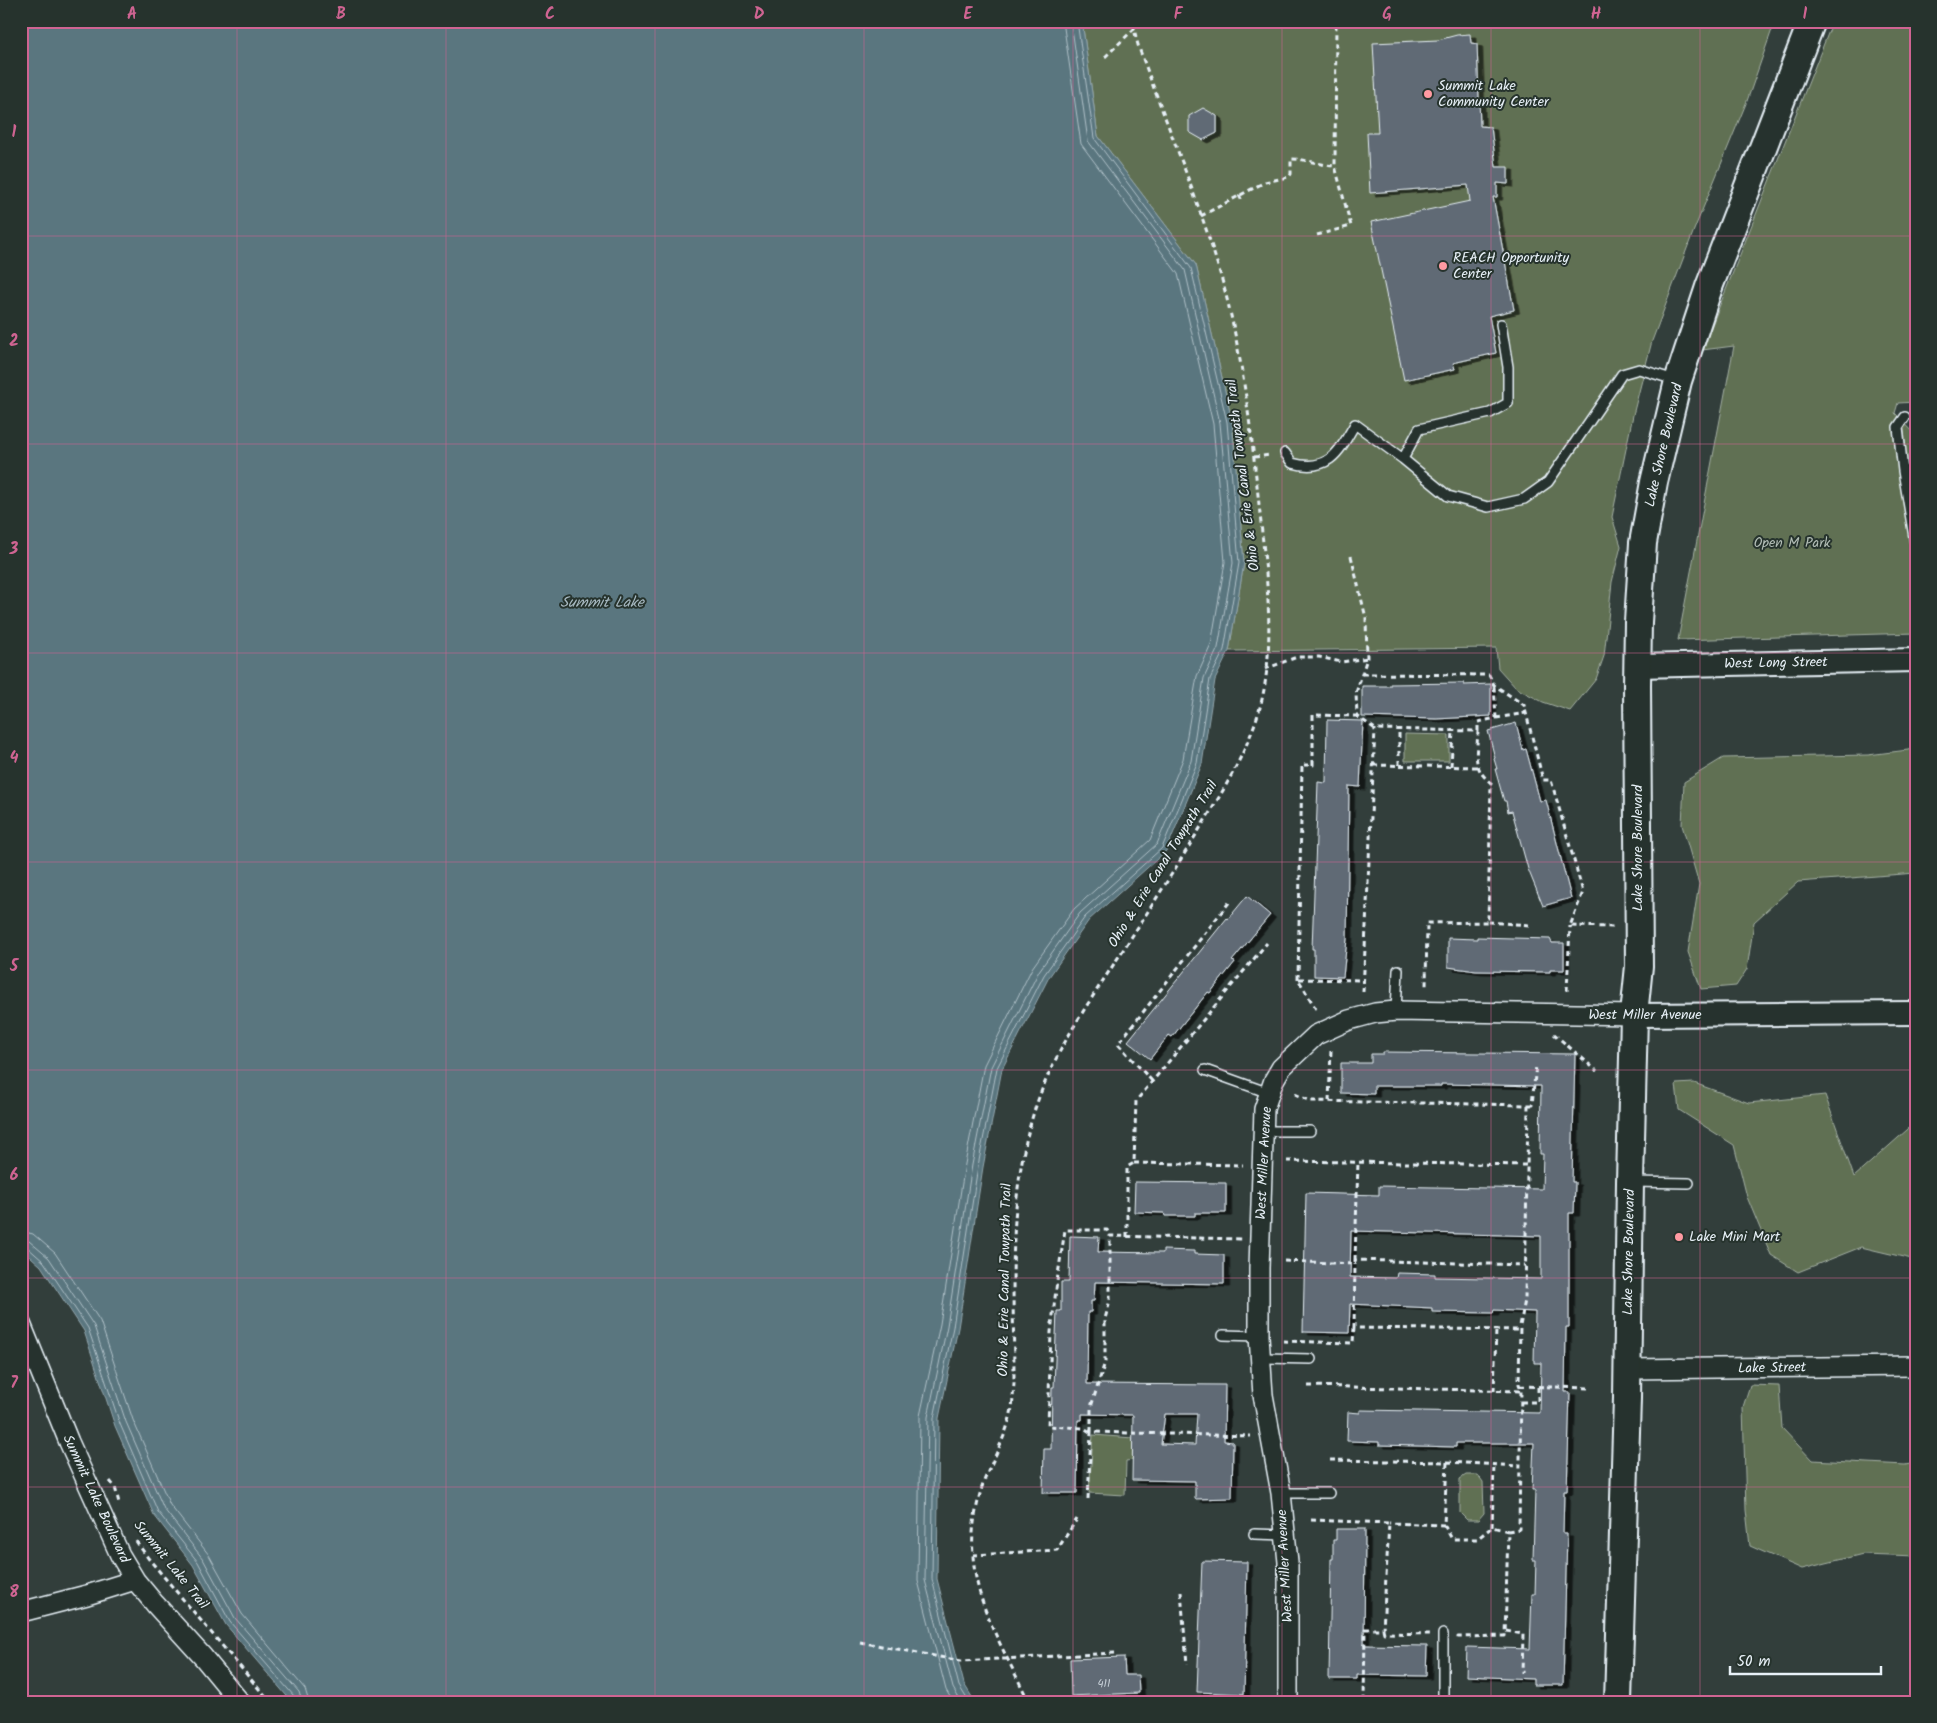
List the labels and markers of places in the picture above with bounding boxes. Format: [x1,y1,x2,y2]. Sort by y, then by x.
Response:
place label: Summit Lake Community Center [1438,75,1550,113]
marker: Summit Lake Community Center [1422,88,1434,100]
place label: REACH Opportunity Center [1453,247,1570,285]
marker: REACH Opportunity Center [1437,260,1449,272]
place label: Lake Mini Mart [1689,1226,1781,1248]
marker: Lake Mini Mart [1673,1231,1685,1243]

